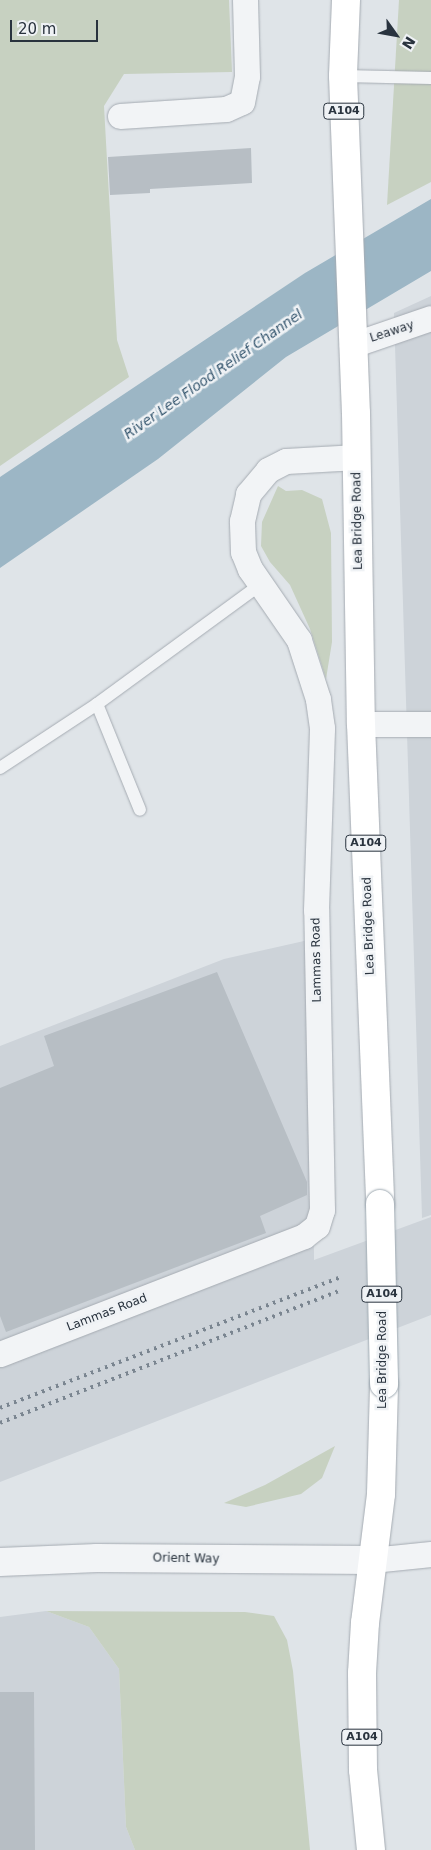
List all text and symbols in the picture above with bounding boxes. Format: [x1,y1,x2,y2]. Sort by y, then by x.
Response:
scale bar [12,10,100,42]
north arrow [371,10,421,60]
text: 20 m [18,20,56,38]
text: N [399,34,419,52]
road number: A104 [323,102,365,120]
water label: River Lee Flood Relief Channel [120,306,306,442]
street label: Leaway [368,318,416,346]
street label: Lea Bridge Road [350,472,366,570]
road number: A104 [345,834,387,851]
street label: Lea Bridge Road [360,877,378,975]
street label: Lammas Road [309,917,325,1003]
road number: A104 [361,1286,403,1302]
street label: Lammas Road [65,1291,149,1335]
street label: Lea Bridge Road [376,1311,390,1409]
street label: Orient Way [152,1551,220,1567]
road number: A104 [341,1728,383,1745]

